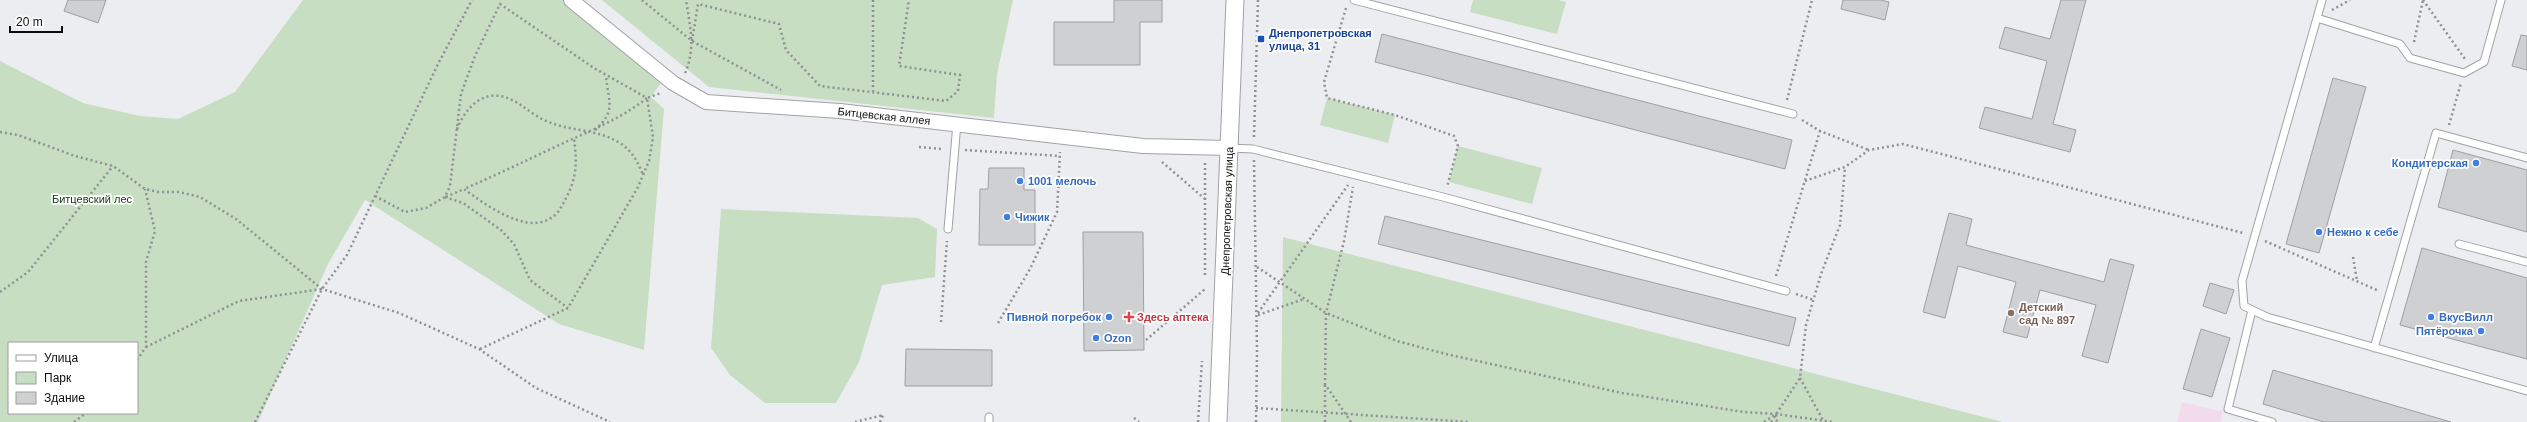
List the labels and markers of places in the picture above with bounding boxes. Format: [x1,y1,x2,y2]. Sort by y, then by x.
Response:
place label: Днепропетровская улица, 31 [1269,27,1372,52]
marker: Днепропетровская улица, 31 [1256,34,1266,44]
place label: Кондитерская [2392,157,2468,169]
marker: Кондитерская [2471,158,2481,168]
place label: 1001 мелочь [1028,175,1096,187]
marker: 1001 мелочь [1015,176,1025,186]
place label: Чижик [1015,211,1050,223]
marker: Чижик [1002,212,1012,222]
place label: Нежно к себе [2327,226,2399,238]
marker: Нежно к себе [2314,227,2324,237]
place label: Детский сад № 897 [2019,301,2075,326]
marker: Детский сад № 897 [2006,308,2016,318]
place label: Пивной погребок [1007,311,1101,323]
place label: Здесь аптека [1137,311,1210,323]
place label: ВкусВилл [2439,311,2493,323]
marker: Пивной погребок [1104,312,1114,322]
marker: Здесь аптека [1124,312,1134,322]
marker: ВкусВилл [2426,312,2436,322]
place label: Пятёрочка [2416,325,2474,337]
marker: Пятёрочка [2476,326,2486,336]
place label: Ozon [1104,332,1132,344]
marker: Ozon [1091,333,1101,343]

